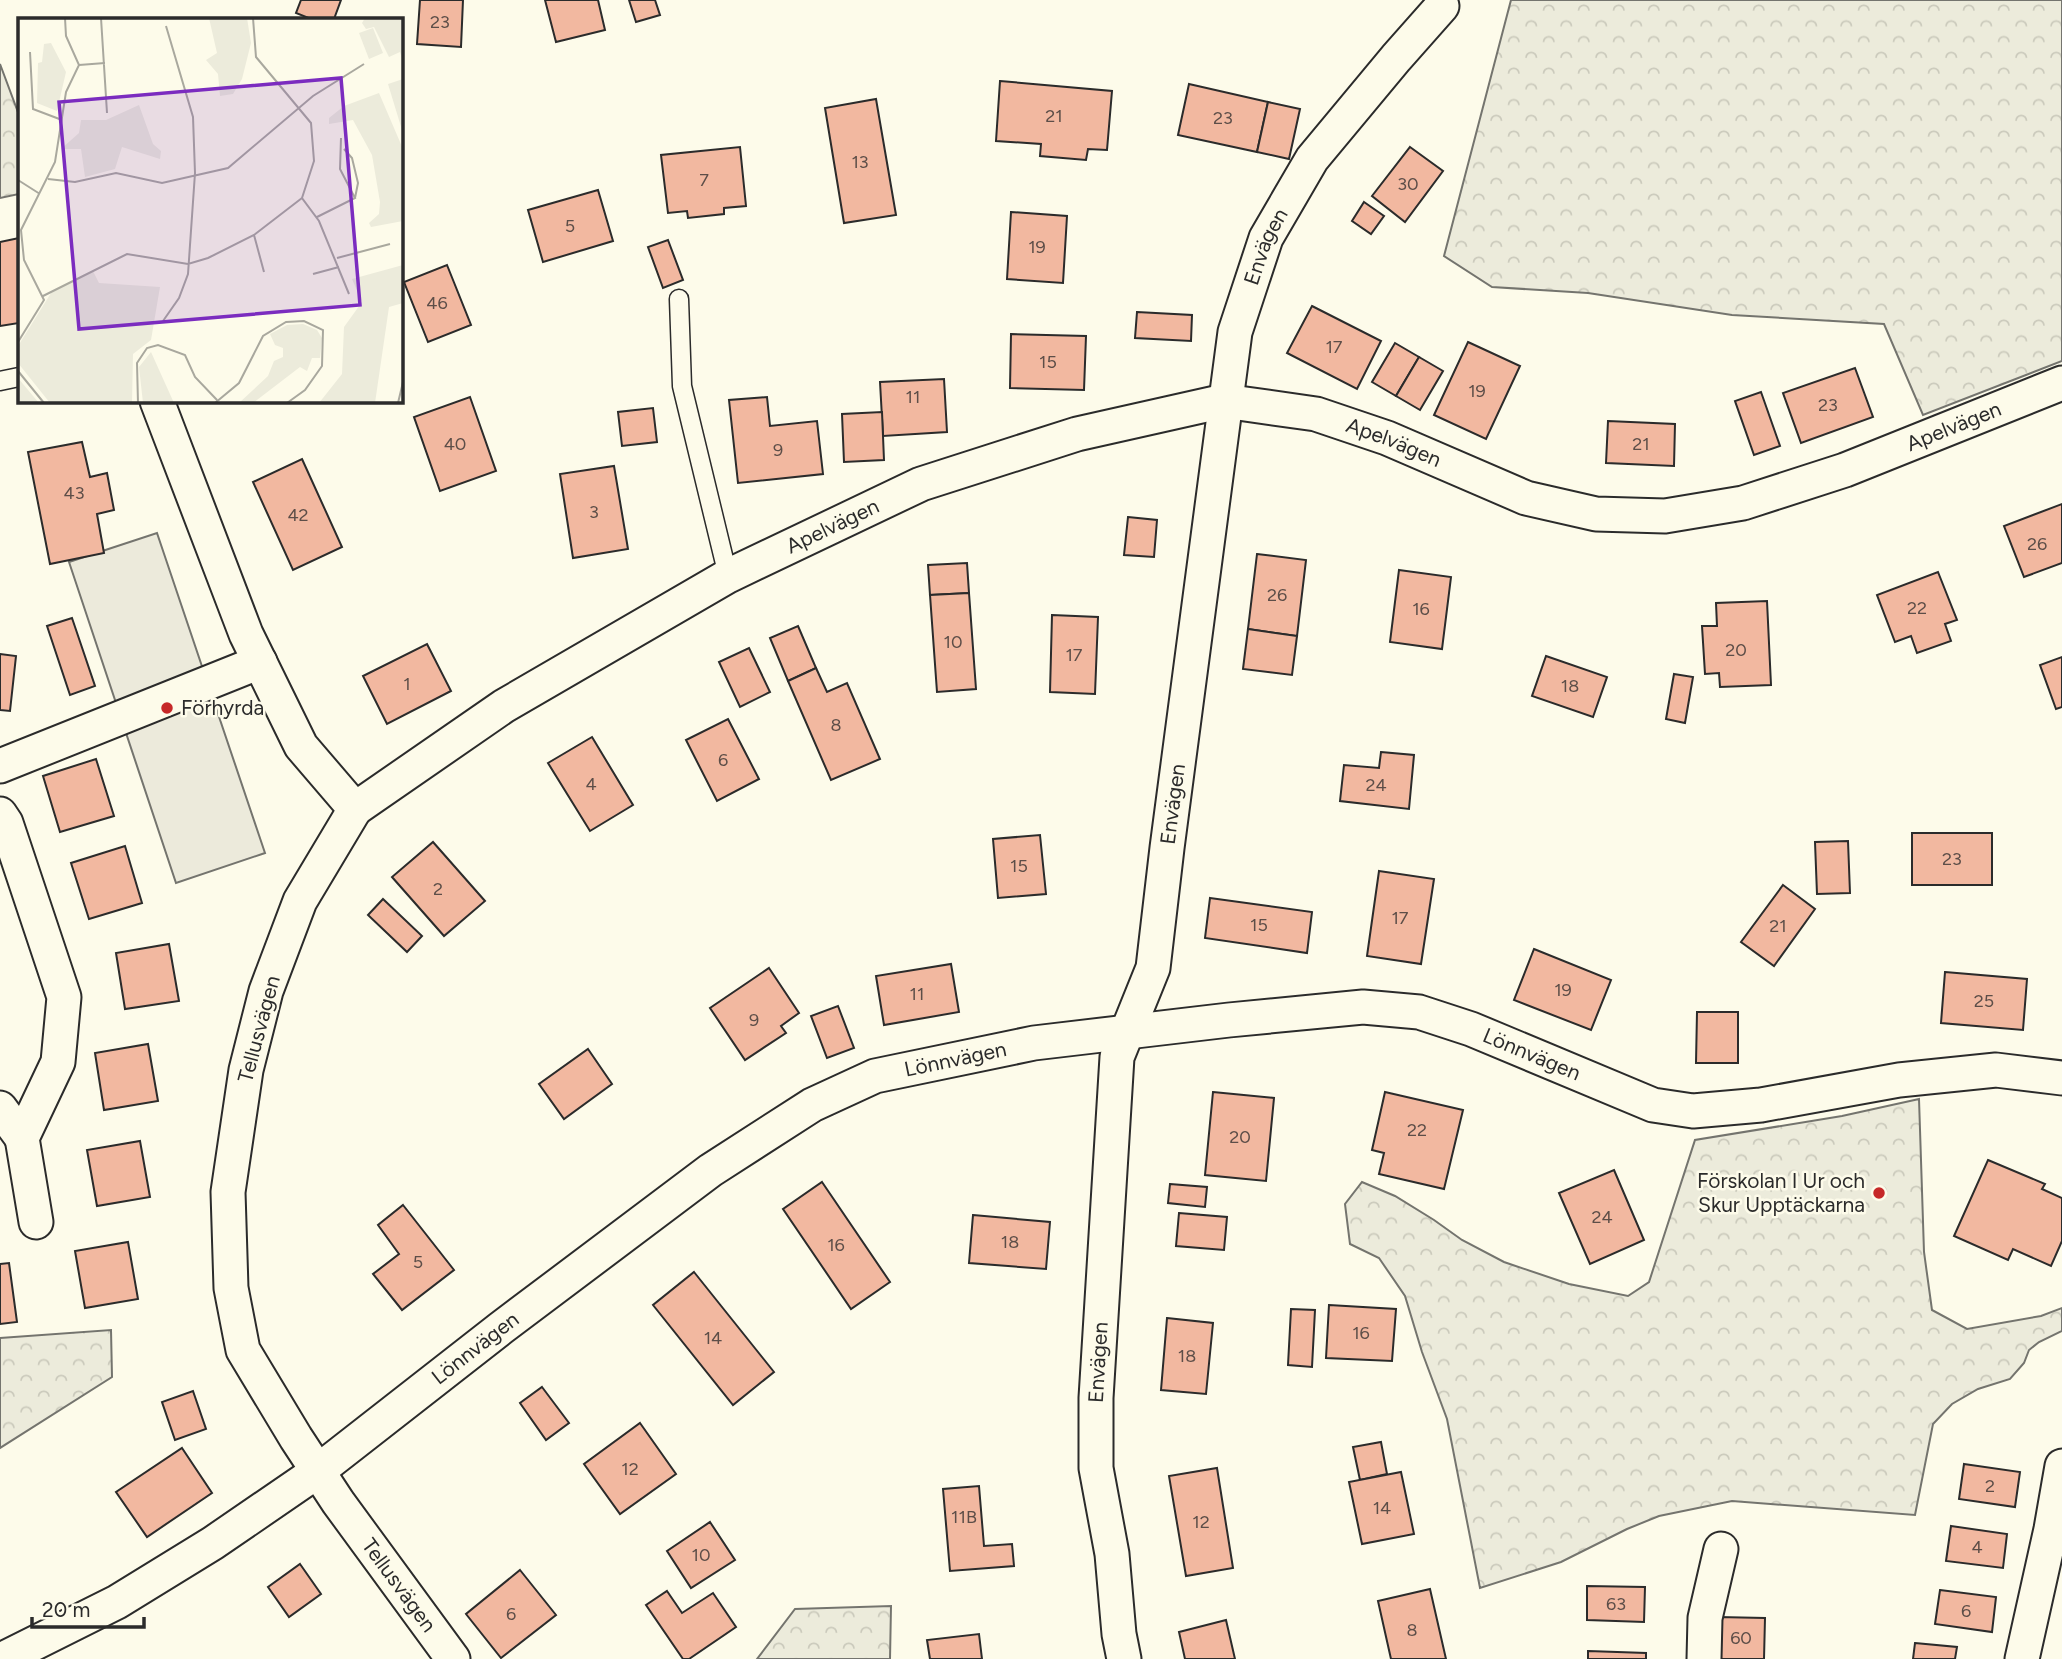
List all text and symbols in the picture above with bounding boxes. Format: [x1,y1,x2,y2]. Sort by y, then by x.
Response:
house number: 23 [430,11,450,33]
inset map [18,18,402,402]
house number: 21 [1045,105,1063,127]
house number: 23 [1213,107,1233,129]
house number: 13 [851,151,869,173]
house number: 7 [699,169,709,191]
house number: 30 [1397,173,1419,195]
street label: Envägen [1238,203,1293,288]
house number: 5 [565,215,575,237]
house number: 19 [1028,236,1046,258]
house number: 46 [426,292,448,314]
house number: 17 [1325,336,1343,358]
house number: 15 [1039,351,1057,373]
house number: 19 [1468,380,1486,402]
house number: 11 [906,386,920,408]
house number: 23 [1818,394,1838,416]
street label: Apelvägen [1903,396,2005,456]
street label: Apelvägen [1343,412,1445,472]
house number: 40 [444,433,466,455]
house number: 21 [1632,433,1650,455]
house number: 9 [773,439,783,461]
house number: 43 [64,482,84,504]
street label: Apelvägen [782,493,883,558]
house number: 3 [589,501,599,523]
house number: 42 [287,504,309,526]
house number: 26 [2027,533,2047,555]
house number: 26 [1267,584,1287,606]
house number: 22 [1907,597,1927,619]
house number: 16 [1412,598,1430,620]
house number: 10 [944,631,962,653]
house number: 20 [1725,639,1747,661]
house number: 17 [1065,644,1083,666]
house number: 1 [403,673,411,695]
house number: 18 [1561,675,1579,697]
place label: Förhyrda [181,695,264,720]
marker: Förhyrda [159,700,175,716]
house number: 8 [830,714,842,736]
house number: 6 [718,749,728,771]
street label: Envägen [1155,762,1190,846]
house number: 4 [585,773,597,795]
house number: 24 [1365,774,1387,796]
house number: 23 [1942,848,1962,870]
house number: 15 [1010,855,1028,877]
house number: 2 [433,878,443,900]
house number: 17 [1391,907,1409,929]
house number: 15 [1250,914,1268,936]
house number: 21 [1769,915,1787,937]
street label: Tellusvägen [232,973,285,1085]
house number: 19 [1554,979,1572,1001]
house number: 11 [910,983,924,1005]
house number: 25 [1974,990,1994,1012]
house number: 9 [749,1009,759,1031]
street label: Lönnvägen [1479,1022,1584,1085]
street label: Lönnvägen [902,1036,1008,1082]
house number: 22 [1407,1119,1427,1141]
house number: 20 [1229,1126,1251,1148]
place label: Förskolan I Ur och Skur Upptäckarna [1697,1168,1865,1217]
marker: Förskolan I Ur och Skur Upptäckarna [1871,1185,1887,1201]
house number: 24 [1591,1206,1613,1228]
house number: 18 [1001,1231,1019,1253]
house number: 16 [827,1234,845,1256]
house number: 5 [413,1251,423,1273]
street label: Lönnvägen [426,1306,523,1389]
street label: Envägen [1083,1321,1113,1404]
house number: 16 [1352,1322,1370,1344]
house number: 14 [704,1327,722,1349]
house number: 18 [1178,1345,1196,1367]
house number: 12 [621,1458,639,1480]
house number: 2 [1985,1475,1995,1497]
house number: 14 [1373,1497,1391,1519]
house number: 11B [951,1506,977,1528]
house number: 12 [1192,1511,1210,1533]
street label: Tellusvägen [357,1533,442,1637]
house number: 4 [1971,1536,1983,1558]
house number: 10 [692,1544,710,1566]
scale bar [32,1586,144,1630]
house number: 63 [1606,1593,1626,1615]
text: 20 m [42,1597,90,1622]
house number: 6 [1961,1600,1971,1622]
house number: 6 [506,1603,516,1625]
house number: 8 [1406,1619,1418,1641]
house number: 60 [1730,1627,1752,1649]

